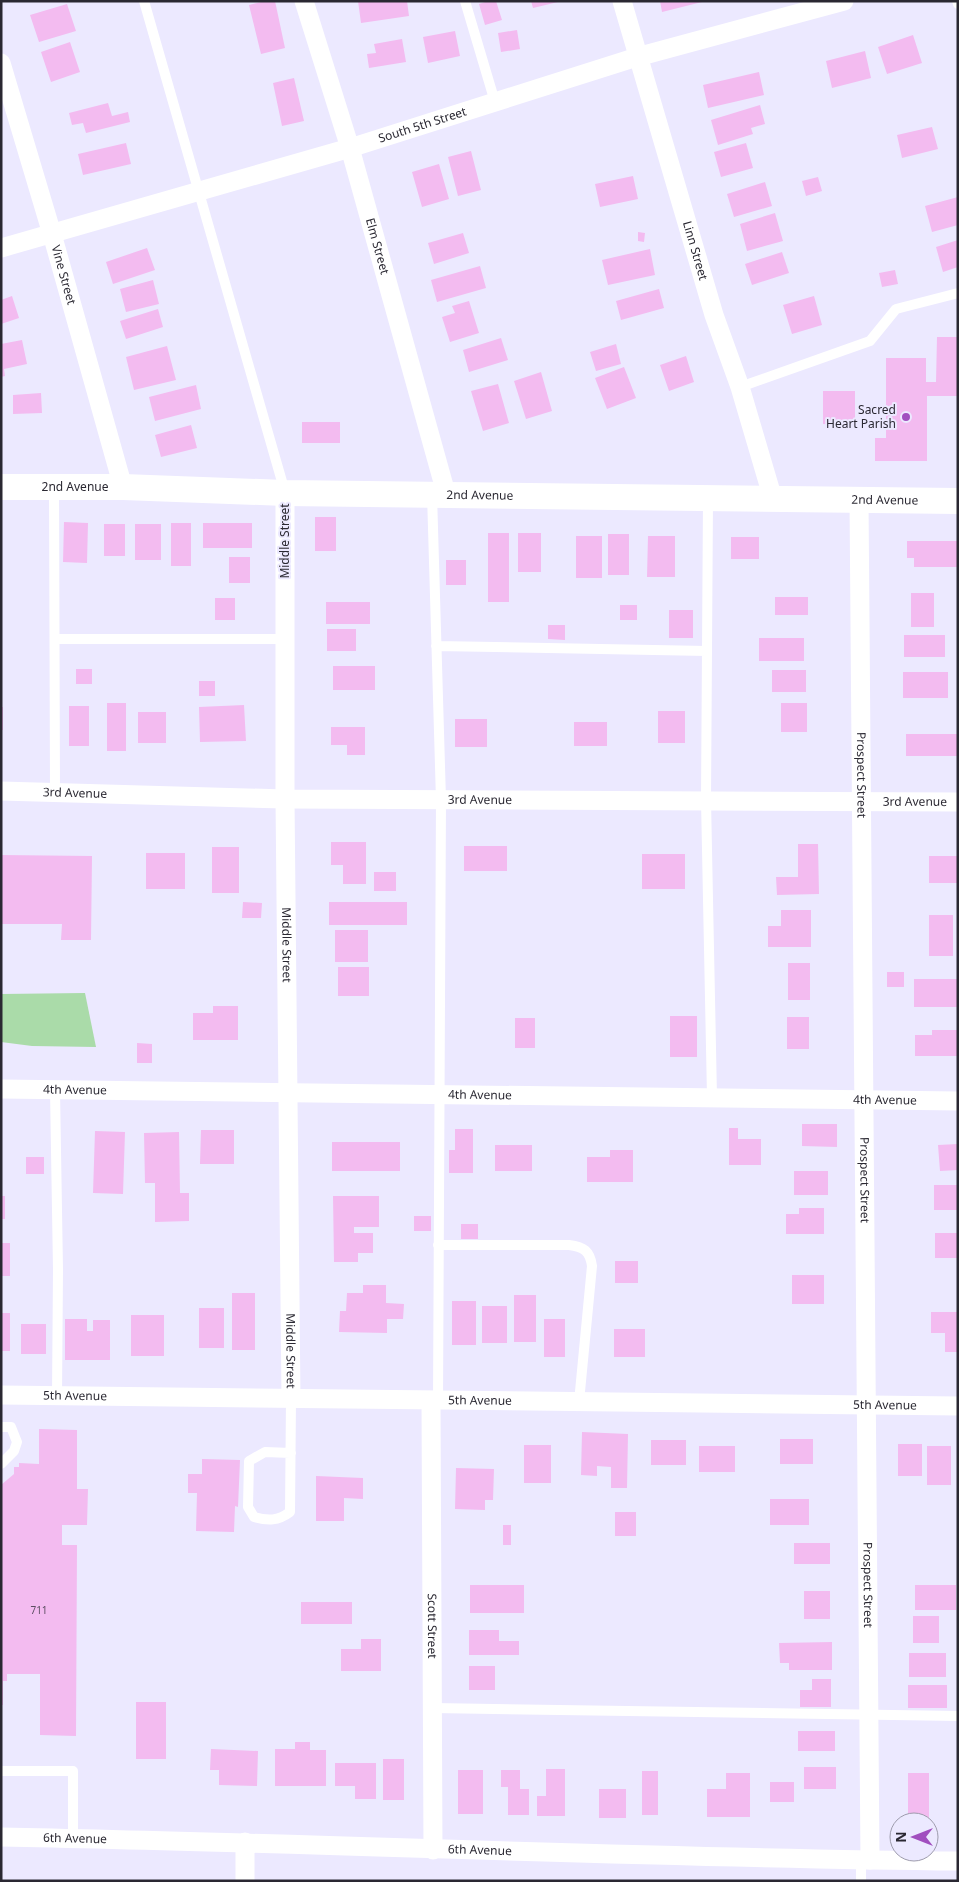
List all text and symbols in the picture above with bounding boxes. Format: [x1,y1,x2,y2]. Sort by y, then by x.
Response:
street label: South 5th Street [376,102,469,146]
street label: Elm Street [362,216,394,277]
street label: Linn Street [679,219,712,283]
street label: Vine Street [48,243,81,307]
place label: Sacred Heart Parish [826,401,896,432]
marker: Sacred Heart Parish [900,411,912,423]
street label: 2nd Avenue [42,478,109,495]
street label: 2nd Avenue [446,486,514,504]
street label: 2nd Avenue [851,491,919,509]
street label: Middle Street [276,503,293,579]
street label: Prospect Street [853,732,871,819]
street label: 3rd Avenue [43,783,108,802]
street label: 3rd Avenue [448,791,512,808]
street label: 3rd Avenue [883,793,947,810]
street label: Middle Street [278,907,296,983]
street label: 4th Avenue [43,1081,107,1098]
street label: 4th Avenue [448,1086,512,1103]
street label: 4th Avenue [853,1091,917,1108]
street label: Prospect Street [856,1137,874,1224]
street label: Middle Street [282,1313,300,1389]
street label: 5th Avenue [43,1386,107,1404]
street label: 5th Avenue [448,1391,512,1409]
street label: 5th Avenue [853,1396,917,1414]
street label: Prospect Street [859,1542,877,1629]
street label: Scott Street [424,1593,441,1659]
house number: 711 [30,1603,48,1617]
north arrow [889,1812,939,1862]
street label: 6th Avenue [43,1829,107,1847]
text: N [891,1831,910,1843]
street label: 6th Avenue [448,1840,512,1859]

